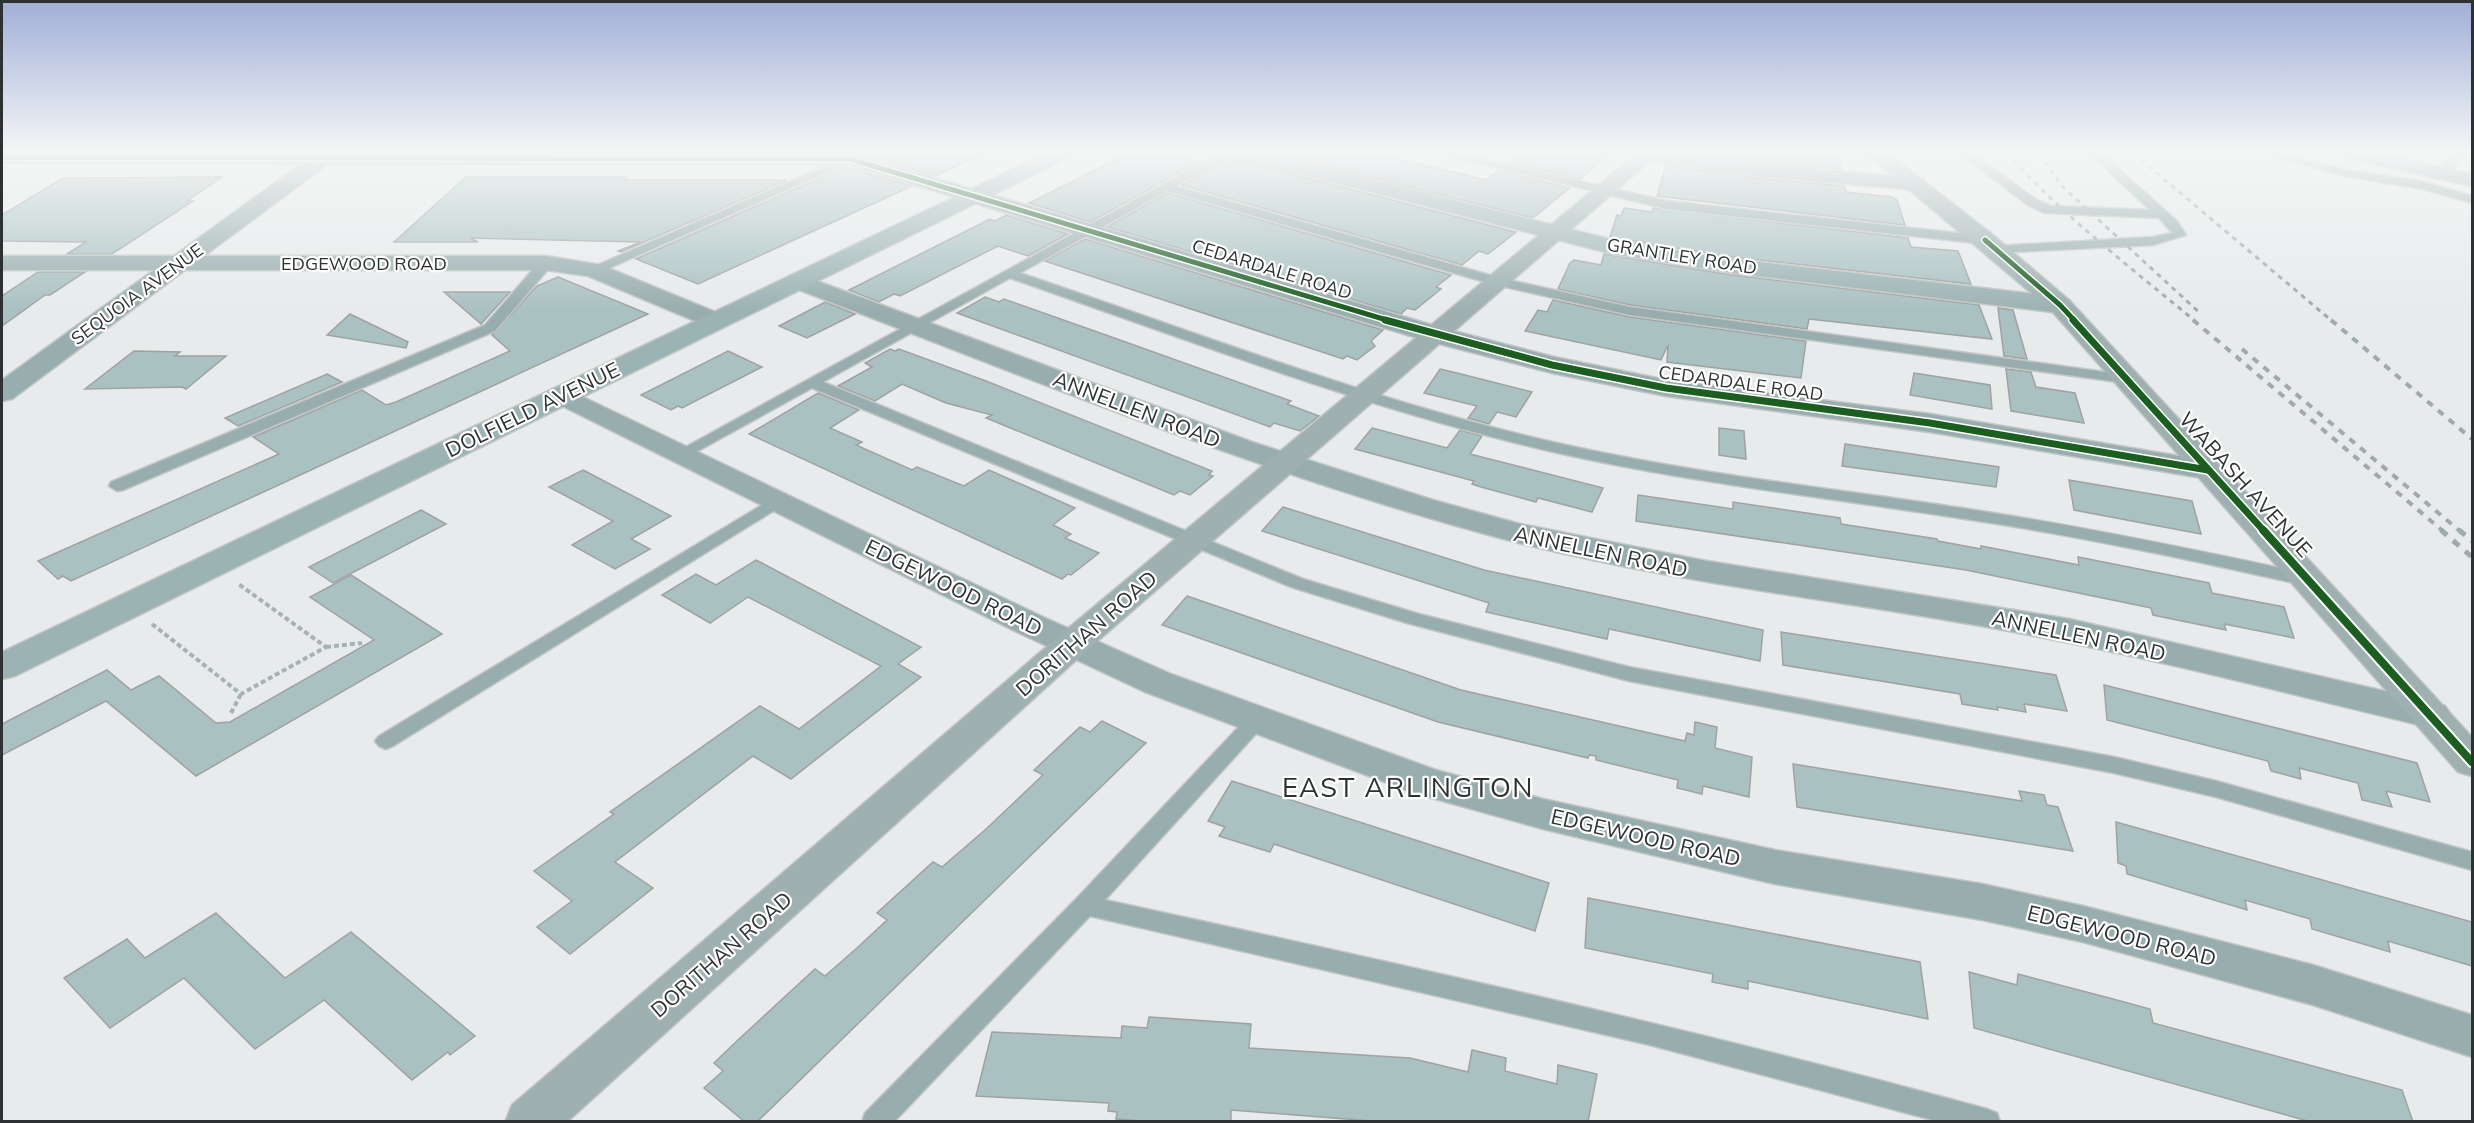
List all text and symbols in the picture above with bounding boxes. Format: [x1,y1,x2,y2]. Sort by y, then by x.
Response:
street label: GRANTLEY ROAD [1605,233,1759,279]
street label: CEDARDALE ROAD [1189,234,1355,304]
street label: SEQUOIA AVENUE [66,238,208,350]
street label: EDGEWOOD ROAD [281,252,447,275]
street label: DOLFIELD AVENUE [441,356,623,462]
street label: CEDARDALE ROAD [1657,360,1825,406]
street label: ANNELLEN ROAD [1050,365,1224,453]
street label: WABASH AVENUE [2174,406,2318,562]
street label: ANNELLEN ROAD [1512,520,1690,582]
street label: EDGEWOOD ROAD [861,533,1047,641]
street label: DORITHAN ROAD [1010,565,1162,701]
street label: ANNELLEN ROAD [1990,604,2168,666]
district label: EAST ARLINGTON [1282,770,1534,804]
street label: EDGEWOOD ROAD [1549,803,1743,871]
street label: DORITHAN ROAD [645,886,797,1022]
street label: EDGEWOOD ROAD [2025,899,2219,971]

